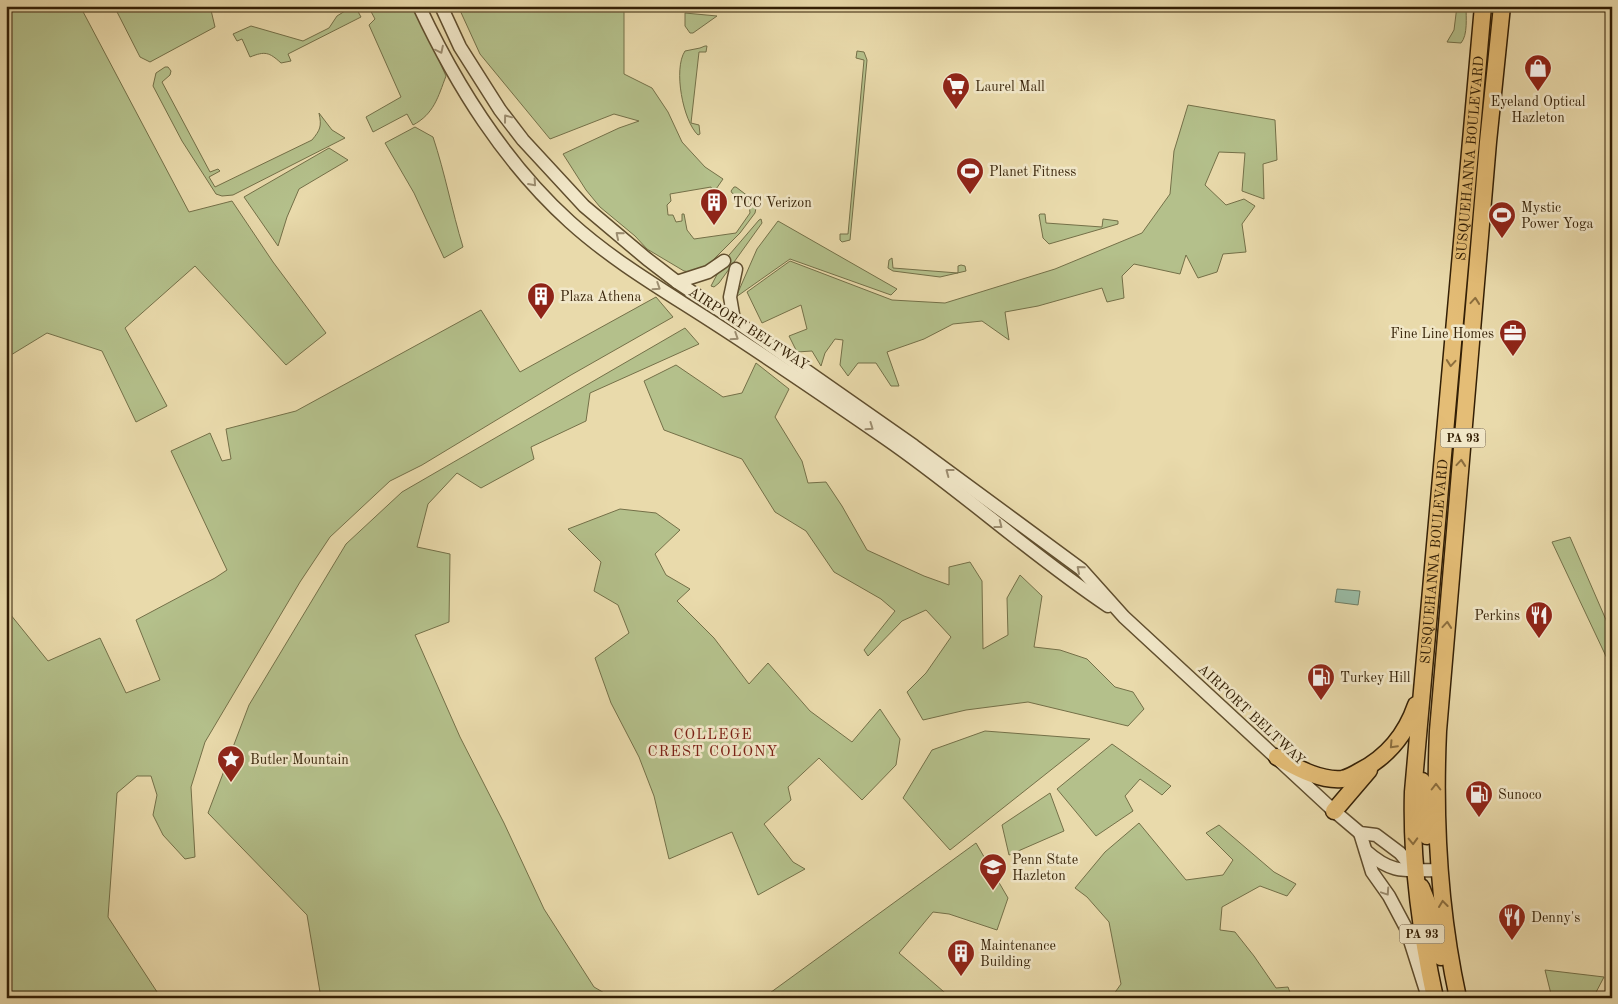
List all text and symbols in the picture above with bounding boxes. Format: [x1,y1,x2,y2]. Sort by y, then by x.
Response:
one-way arrow [434,45,445,54]
shop icon: Eyeland Optical Hazleton [1523,53,1553,92]
street label: SUSQUEHANNA BOULEVARD [1454,55,1487,261]
supermarket icon: Laurel Mall [941,71,971,110]
place label: Laurel Mall [975,80,1045,94]
place label: Eyeland Optical Hazleton [1491,95,1586,125]
one-way arrow [504,114,513,124]
sports icon: Planet Fitness [955,156,985,195]
place label: Planet Fitness [989,165,1076,179]
one-way arrow [527,178,536,187]
building icon: TCC Verizon [699,187,729,226]
place label: TCC Verizon [733,196,812,210]
sports icon: Mystic Power Yoga [1487,200,1517,239]
place label: Mystic Power Yoga [1521,201,1593,231]
one-way arrow [615,232,624,241]
one-way arrow [652,280,661,290]
building icon: Plaza Athena [526,281,556,320]
street label: AIRPORT BELTWAY [686,285,811,373]
place label: Plaza Athena [560,290,641,304]
one-way arrow [1469,297,1480,305]
office icon: Fine Line Homes [1498,318,1528,357]
place label: Fine Line Homes [1390,327,1494,341]
one-way arrow [730,330,739,340]
one-way arrow [1446,359,1457,367]
one-way arrow [864,421,874,430]
road number: PA 93 [1440,428,1486,448]
one-way arrow [1455,458,1466,466]
street label: SUSQUEHANNA BOULEVARD [1418,459,1451,665]
one-way arrow [945,469,955,478]
one-way arrow [993,520,1002,528]
one-way arrow [1076,565,1085,574]
restaurant icon: Perkins [1524,600,1554,639]
place label: Perkins [1474,609,1520,623]
one-way arrow [1441,620,1452,628]
street label: AIRPORT BELTWAY [1195,662,1307,768]
fuel station icon: Turkey Hill [1306,662,1336,701]
place label: Turkey Hill [1340,671,1411,685]
district label: COLLEGE CREST COLONY [648,728,778,760]
one-way arrow [1390,739,1399,748]
place icon: Butler Mountain [216,744,246,783]
place label: Butler Mountain [250,753,349,767]
fuel station icon: Sunoco [1464,779,1494,818]
one-way arrow [1431,782,1442,790]
place label: Sunoco [1498,788,1542,802]
one-way arrow [1408,838,1418,845]
school or university icon: Penn State Hazleton [978,852,1008,891]
place label: Penn State Hazleton [1012,853,1078,883]
one-way arrow [1380,886,1389,896]
one-way arrow [1438,900,1449,908]
restaurant icon: Denny's [1497,902,1527,941]
place label: Denny's [1531,911,1580,925]
road number: PA 93 [1400,924,1444,944]
building icon: Maintenance Building [946,938,976,977]
place label: Maintenance Building [980,939,1056,969]

